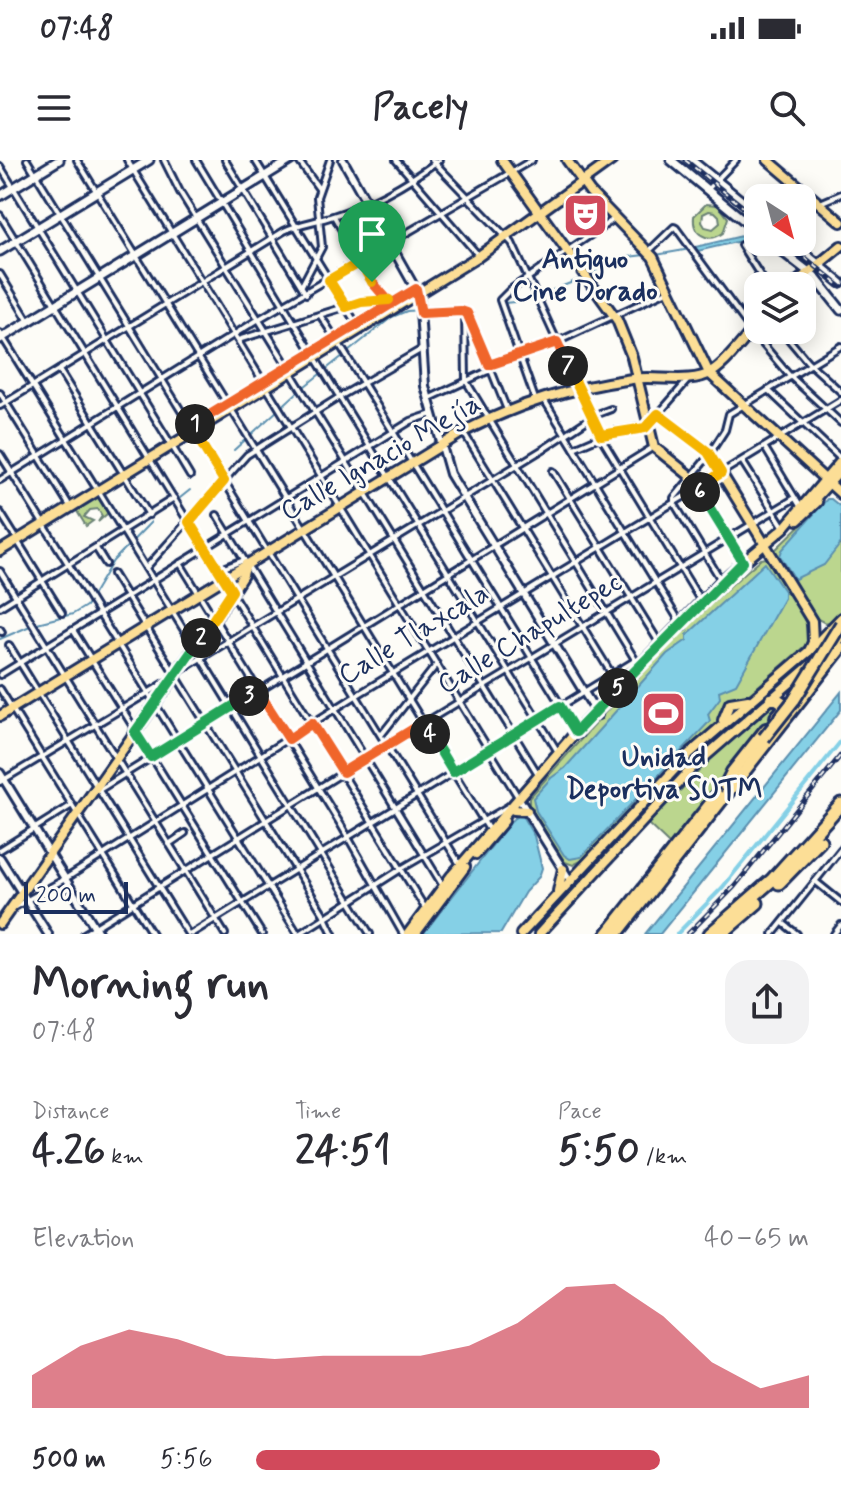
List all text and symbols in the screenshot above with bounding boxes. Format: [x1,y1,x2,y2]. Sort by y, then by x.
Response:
text: 07:48 [40,9,114,48]
text: Pacely [373,85,468,132]
icon: menu [32,86,76,130]
icon: search [765,86,809,130]
north arrow [744,184,816,256]
map controls [744,184,816,344]
theatre icon: Antiguo Cine Dorado [561,191,609,239]
pin [338,200,406,282]
icon: arrive [350,212,394,256]
place label: Antiguo Cine Dorado [512,242,658,311]
button: layers [744,272,816,344]
pin: 7 [548,346,588,386]
text: 7 [561,352,575,380]
street label: Calle Ignacio Mejía [274,386,488,530]
pin: 1 [175,404,215,444]
text: 1 [190,410,200,438]
pin: 6 [680,472,720,512]
text: 6 [694,478,706,506]
street label: Calle Chapultepec [431,564,629,704]
street label: Calle Tlaxcala [332,576,496,694]
pin: 2 [181,618,221,658]
text: 2 [196,624,206,652]
pin: 5 [598,668,638,708]
text: 5 [611,674,625,702]
pin: 3 [229,676,269,716]
text: 3 [244,682,254,710]
sports icon: Unidad Deportiva SUTM [640,689,688,737]
pin: 4 [410,714,450,754]
text: 4 [424,720,436,748]
place label: Unidad Deportiva SUTM [566,740,762,809]
scale bar [24,878,128,914]
text: 200 m [36,882,96,910]
text: Morning run [32,956,269,1014]
button: share [725,960,809,1044]
text: 07:48 [32,1015,96,1049]
text: Distance [32,1098,109,1126]
text: Time [295,1098,341,1126]
text: Pace [558,1098,602,1126]
text: 4.26 [32,1126,105,1178]
text: 24:51 [295,1126,391,1178]
text: 5:50 [558,1126,640,1178]
text: km [105,1143,143,1171]
text: /km [640,1143,687,1171]
text: Elevation [32,1222,134,1256]
text: 40–65 m [704,1222,809,1256]
text: 500 m [32,1443,106,1477]
text: 5:56 [160,1443,213,1477]

